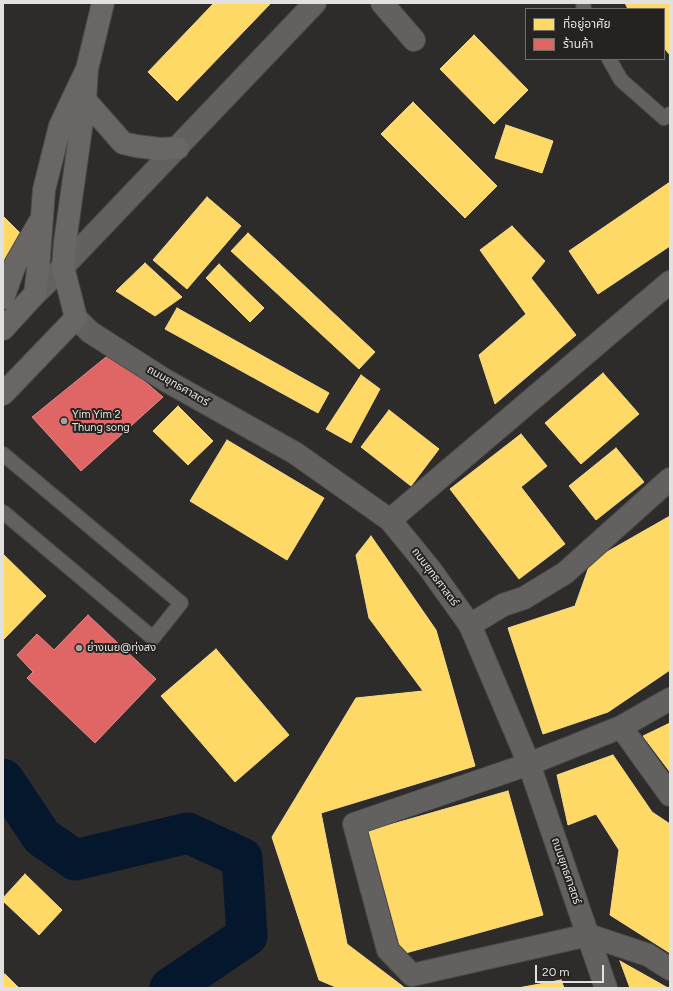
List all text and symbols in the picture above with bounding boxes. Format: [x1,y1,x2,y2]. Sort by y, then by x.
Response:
legend [525,8,665,60]
text: ที่อยู่อาศัย [563,17,611,31]
text: ร้านค้า [563,37,593,51]
street label: ถนนยุทธศาสตร์ [145,363,211,409]
place label: Yim Yim 2 Thung song [72,408,130,434]
marker: Yim Yim 2 Thung song [59,416,69,426]
street label: ถนนยุทธศาสตร์ [409,545,461,609]
place label: ย่างเนย@ทุ่งสง [87,641,156,655]
marker: ย่างเนย@ทุ่งสง [74,643,84,653]
street label: ถนนยุทธศาสตร์ [548,836,584,906]
scale bar [537,957,606,983]
text: 20 m [542,965,570,979]

